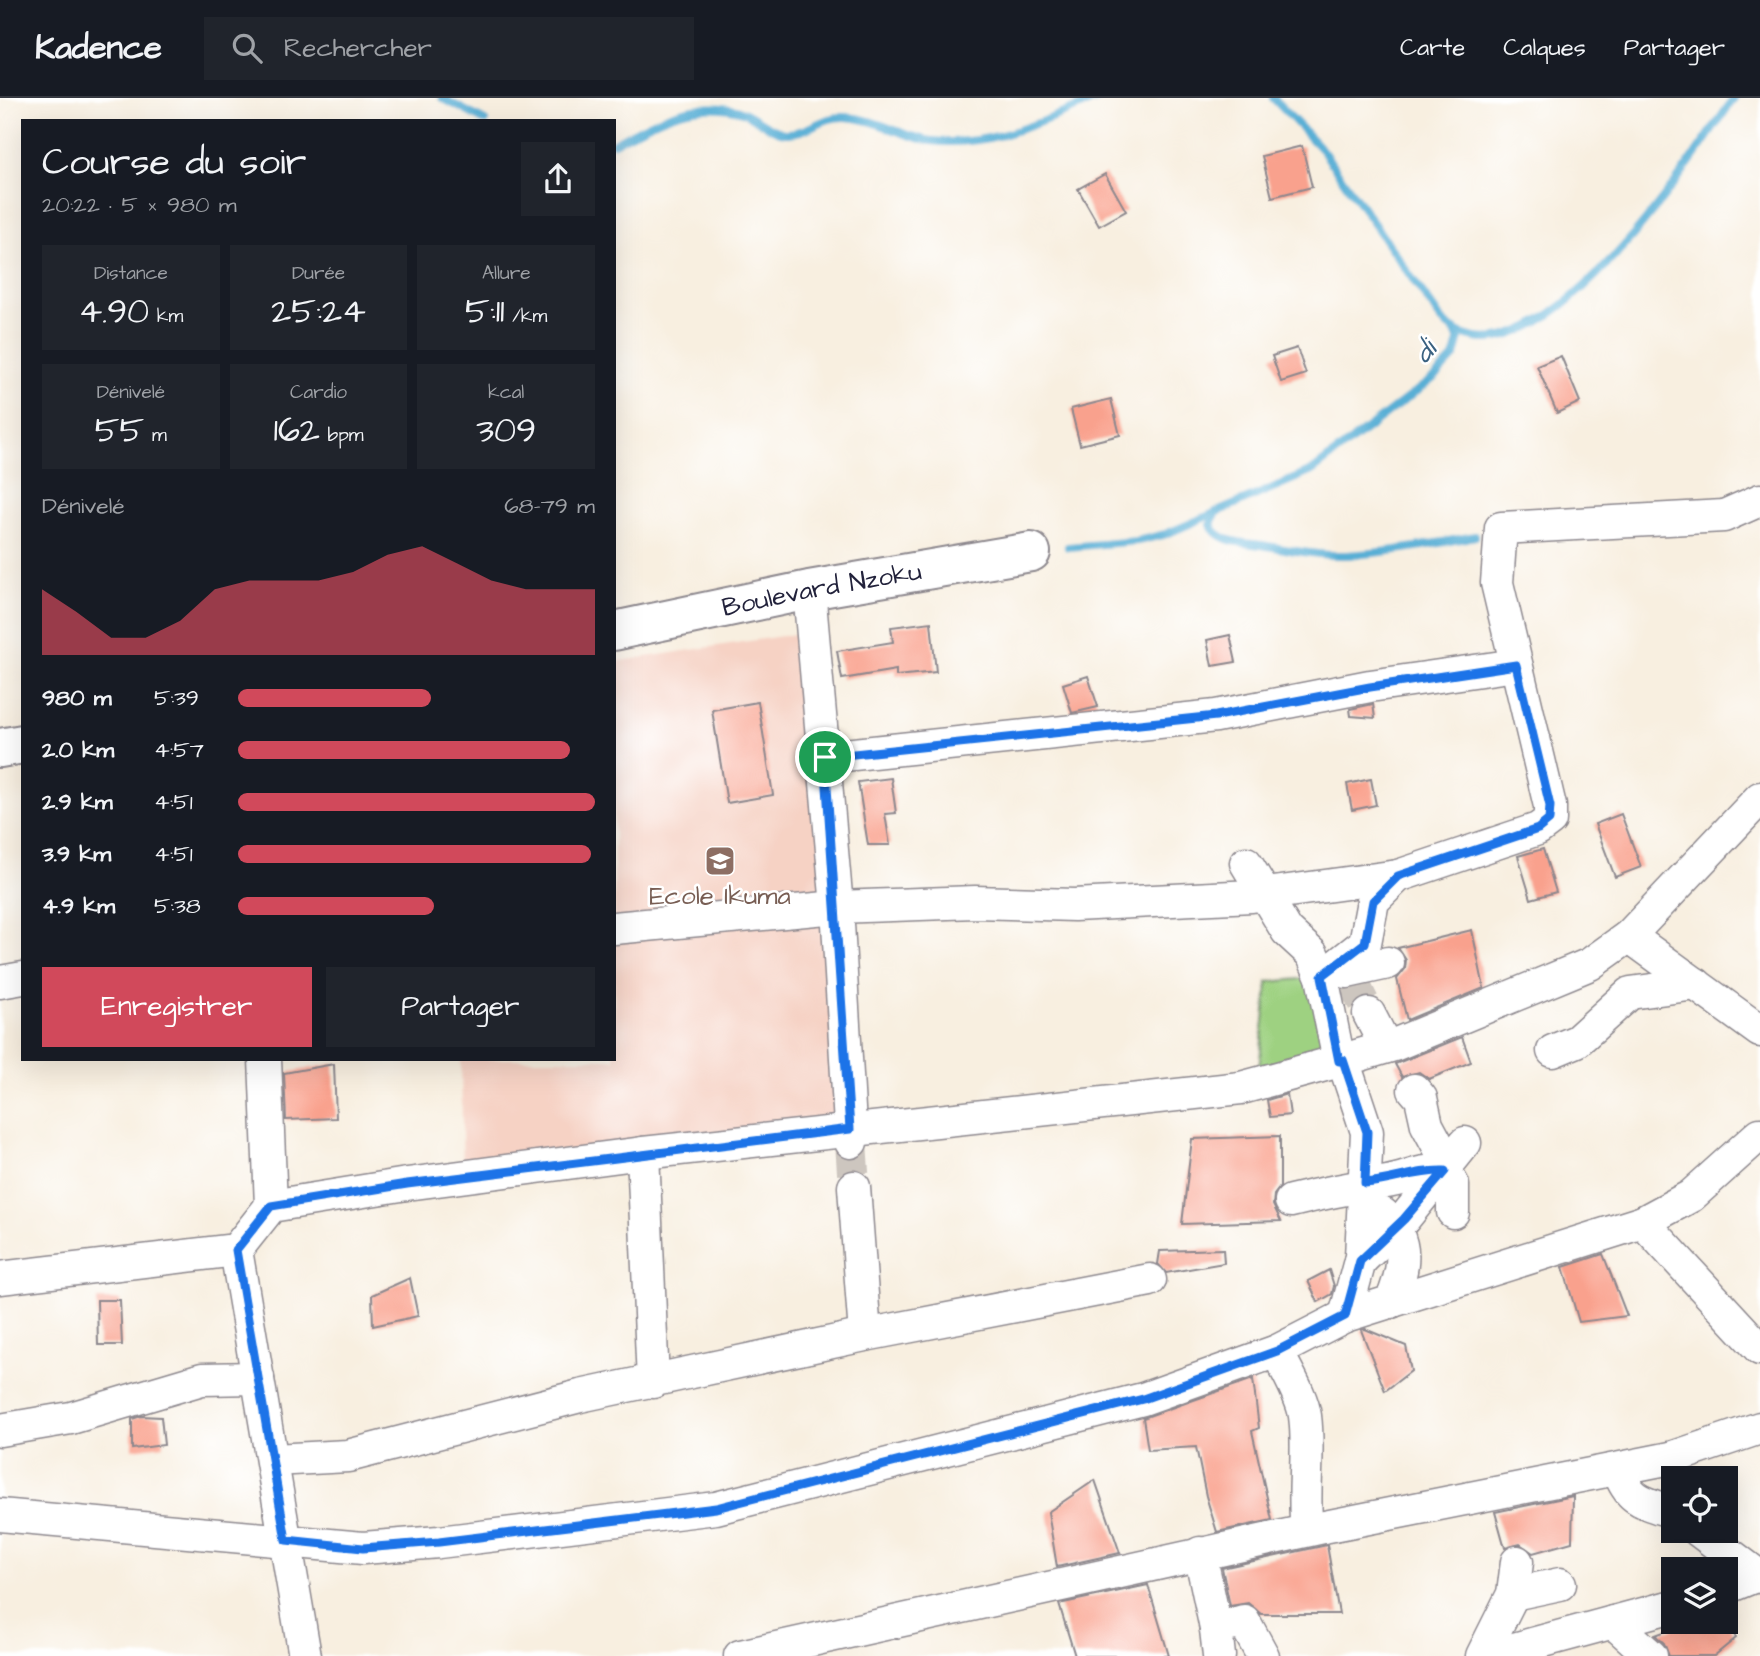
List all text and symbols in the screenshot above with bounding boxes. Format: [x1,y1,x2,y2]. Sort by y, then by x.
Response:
search box [204,17,694,80]
text: Kadence [35,25,162,71]
icon: search [228,29,266,67]
text: Rechercher [284,30,432,66]
text: Carte [1400,31,1465,65]
text: Calques [1503,31,1586,65]
text: Partager [1624,31,1725,65]
text: Course du soir [42,137,307,189]
button: share [521,142,595,216]
text: 20:22 · 5 × 980 m [42,189,237,221]
text: Distance [94,260,168,287]
text: Durée [292,260,345,287]
text: Allure [482,260,530,287]
text: 4.90 [78,287,149,336]
text: 25:24 [271,287,366,336]
text: 5:11 [465,287,505,336]
text: km [149,303,183,330]
text: /km [505,303,547,330]
water label: di [1404,329,1448,372]
text: Dénivelé [97,379,165,406]
text: Cardio [290,379,347,406]
text: kcal [488,379,524,406]
text: 55 [95,406,144,455]
text: 162 [273,406,320,455]
text: 309 [476,406,536,455]
text: m [144,422,167,449]
text: bpm [320,422,364,449]
text: Dénivelé [42,490,125,522]
text: 68–79 m [504,490,595,522]
street label: Boulevard Nzoku [719,553,924,626]
text: 980 m [42,682,112,714]
text: 5:39 [154,682,199,714]
pin [795,727,855,787]
text: 2.0 km [42,734,114,766]
text: 4:57 [154,734,204,766]
icon: arrive [806,738,844,776]
text: 2.9 km [42,786,113,818]
text: 4:51 [154,786,193,818]
text: 3.9 km [42,838,111,870]
text: 4:51 [154,838,193,870]
school or university icon: Ecole Ikuma [703,844,737,878]
place label: Ecole Ikuma [649,878,791,914]
text: 4.9 km [42,890,115,922]
text: 5:38 [154,890,201,922]
button: Enregistrer [42,967,312,1047]
button: Partager [326,967,595,1047]
map controls [1661,1466,1738,1634]
button: locate [1661,1466,1738,1543]
button: layers [1661,1557,1738,1634]

